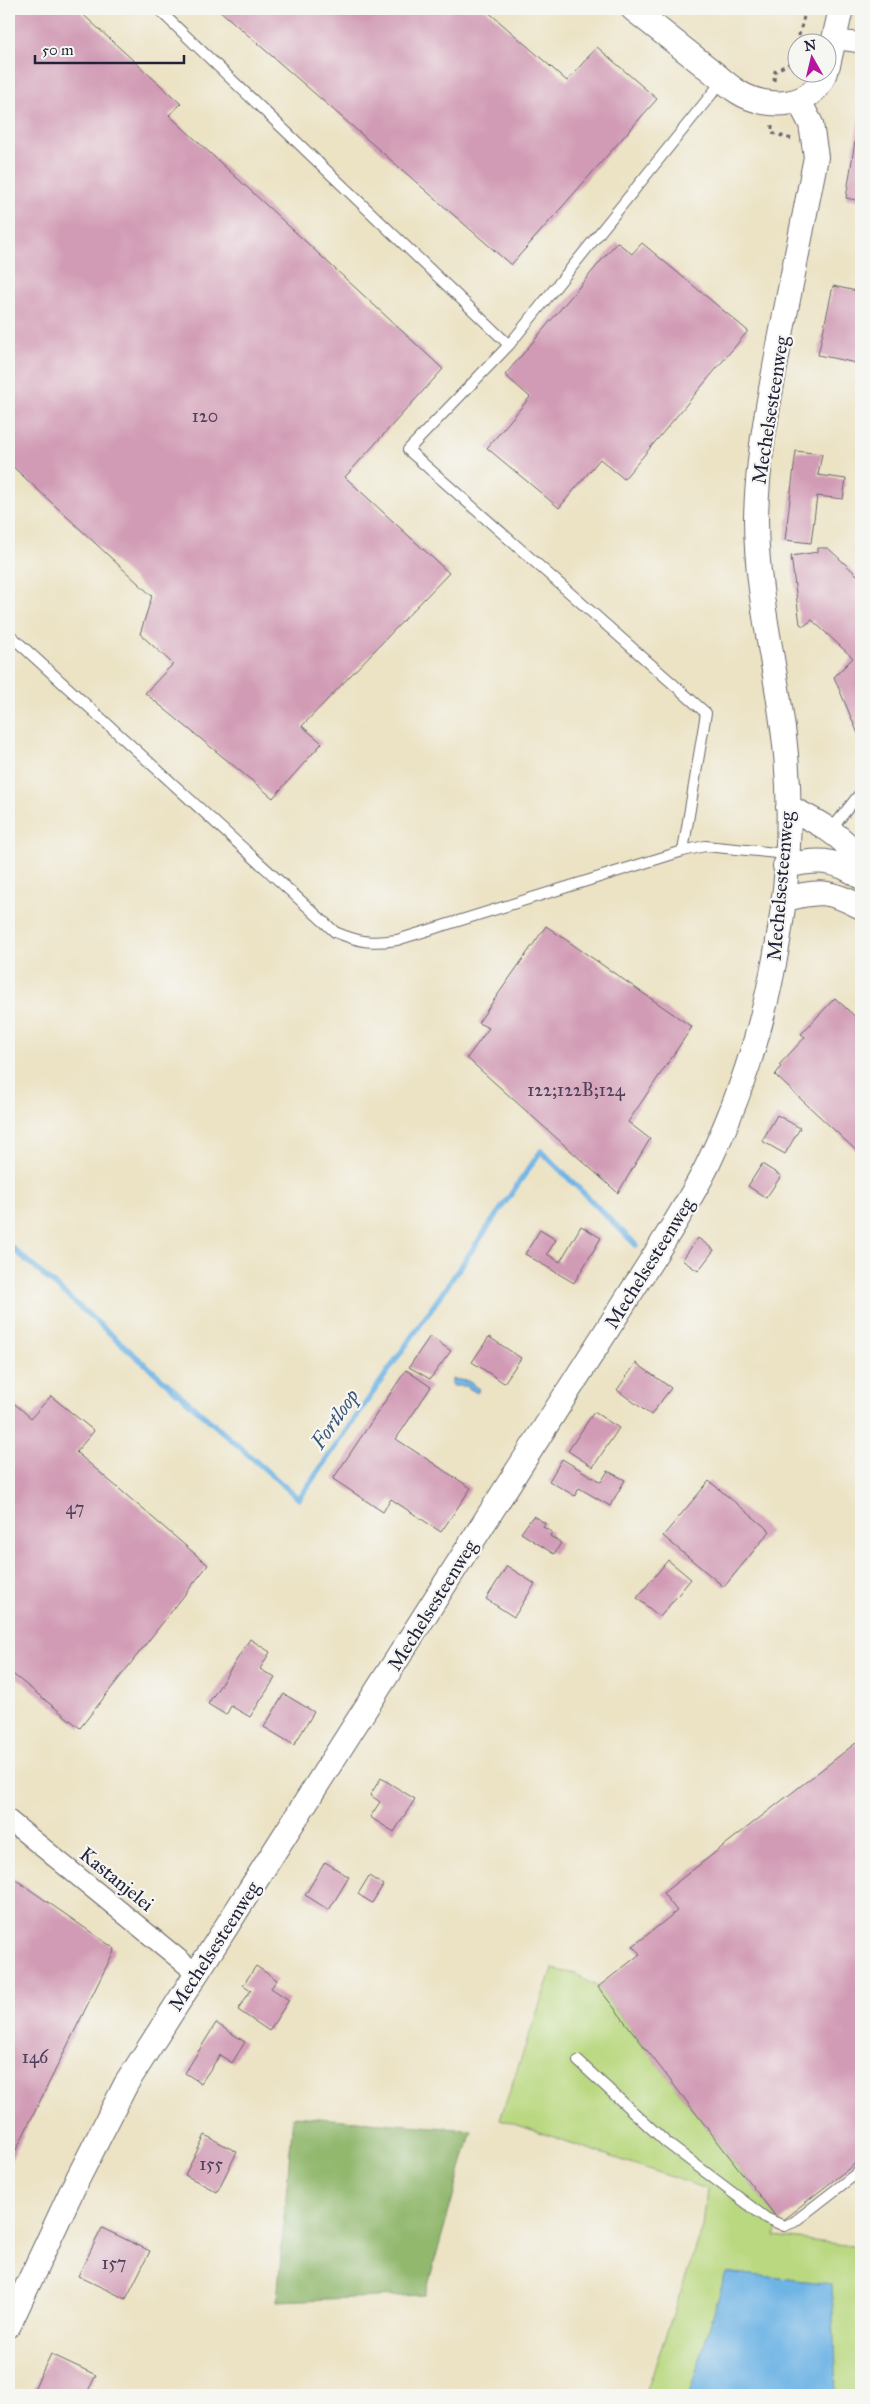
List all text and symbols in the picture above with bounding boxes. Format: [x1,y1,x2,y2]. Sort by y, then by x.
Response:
scale bar [35,32,184,64]
north arrow [788,32,838,82]
text: N [803,36,817,55]
text: 50 m [42,41,74,59]
street label: Mechelsesteenweg [746,333,795,486]
house number: 120 [192,405,218,427]
street label: Mechelsesteenweg [762,810,800,962]
house number: 122;122B;124 [527,1079,626,1101]
street label: Mechelsesteenweg [599,1193,700,1333]
water label: Fortloop [305,1384,365,1455]
house number: 47 [66,1497,84,1519]
street label: Mechelsesteenweg [382,1535,483,1675]
street label: Kastanjelei [75,1842,159,1917]
street label: Mechelsesteenweg [163,1876,266,2016]
house number: 146 [22,2046,49,2068]
house number: 155 [199,2153,223,2175]
house number: 157 [102,2252,126,2274]

